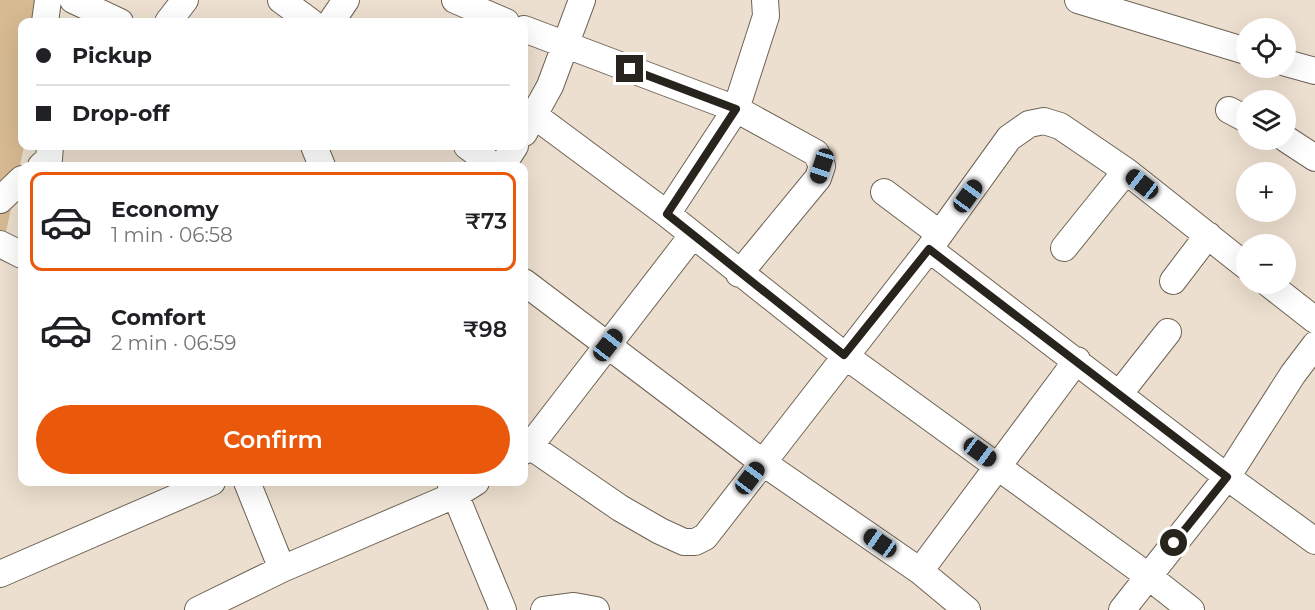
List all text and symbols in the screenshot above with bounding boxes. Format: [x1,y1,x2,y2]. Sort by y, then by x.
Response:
map controls [1236,18,1296,294]
button: locate [1236,18,1296,78]
text: Pickup [72,42,152,69]
route end [616,55,643,82]
button: layers [1236,90,1296,150]
text: Drop-off [72,100,170,127]
car [808,146,836,186]
button: + [1236,162,1296,222]
car [1122,166,1162,202]
car [950,176,986,216]
icon: car [39,195,93,249]
text: Economy [111,196,219,223]
text: ₹73 [465,208,507,235]
text: 1 min · 06:58 [111,223,233,247]
button: − [1236,234,1296,294]
icon: car [39,303,93,357]
text: Comfort [111,304,206,331]
text: ₹98 [463,316,507,343]
car [590,325,626,365]
text: 2 min · 06:59 [111,331,236,355]
button: Confirm [36,405,510,474]
car [960,434,1000,470]
car [732,458,768,498]
car [860,525,900,561]
route start [1160,529,1187,556]

